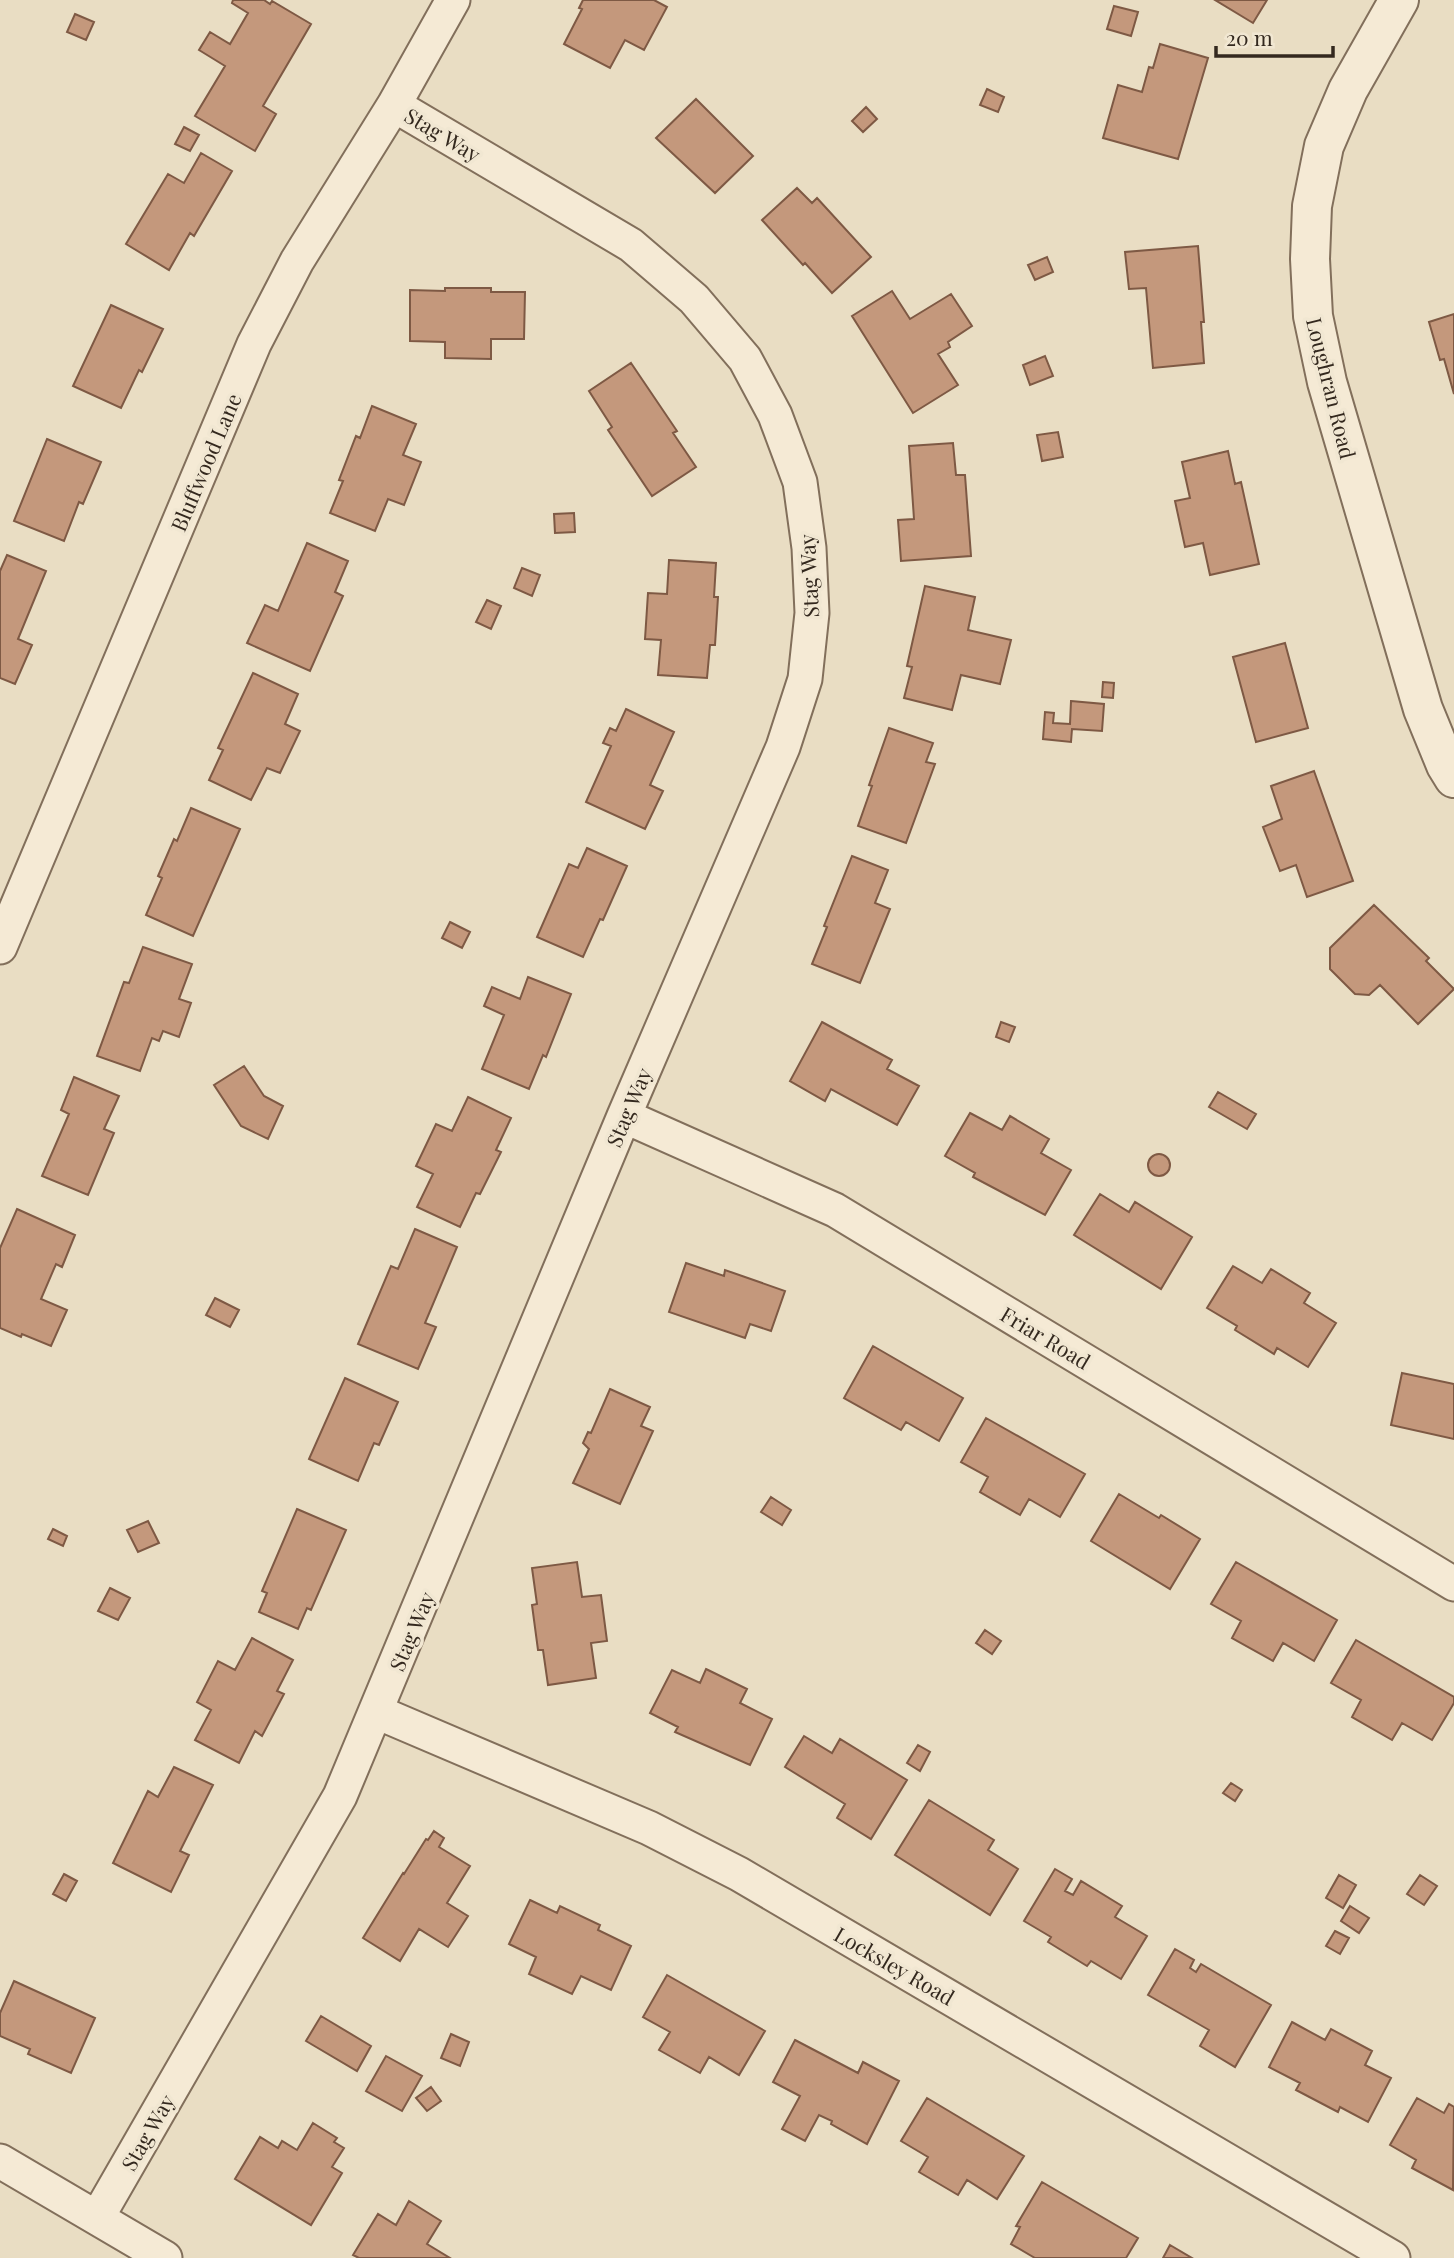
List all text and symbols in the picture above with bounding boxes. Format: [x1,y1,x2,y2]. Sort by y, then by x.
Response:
scale bar [1216,14,1333,58]
text: 20 m [1226,23,1273,51]
street label: Stag Way [400,100,486,168]
street label: Loughran Road [1301,314,1363,462]
street label: Bluffwood Lane [163,389,247,535]
street label: Stag Way [792,533,824,619]
street label: Stag Way [599,1063,657,1151]
street label: Friar Road [996,1299,1096,1375]
street label: Stag Way [382,1587,440,1675]
street label: Locksley Road [830,1919,960,2011]
street label: Stag Way [114,2088,180,2175]

